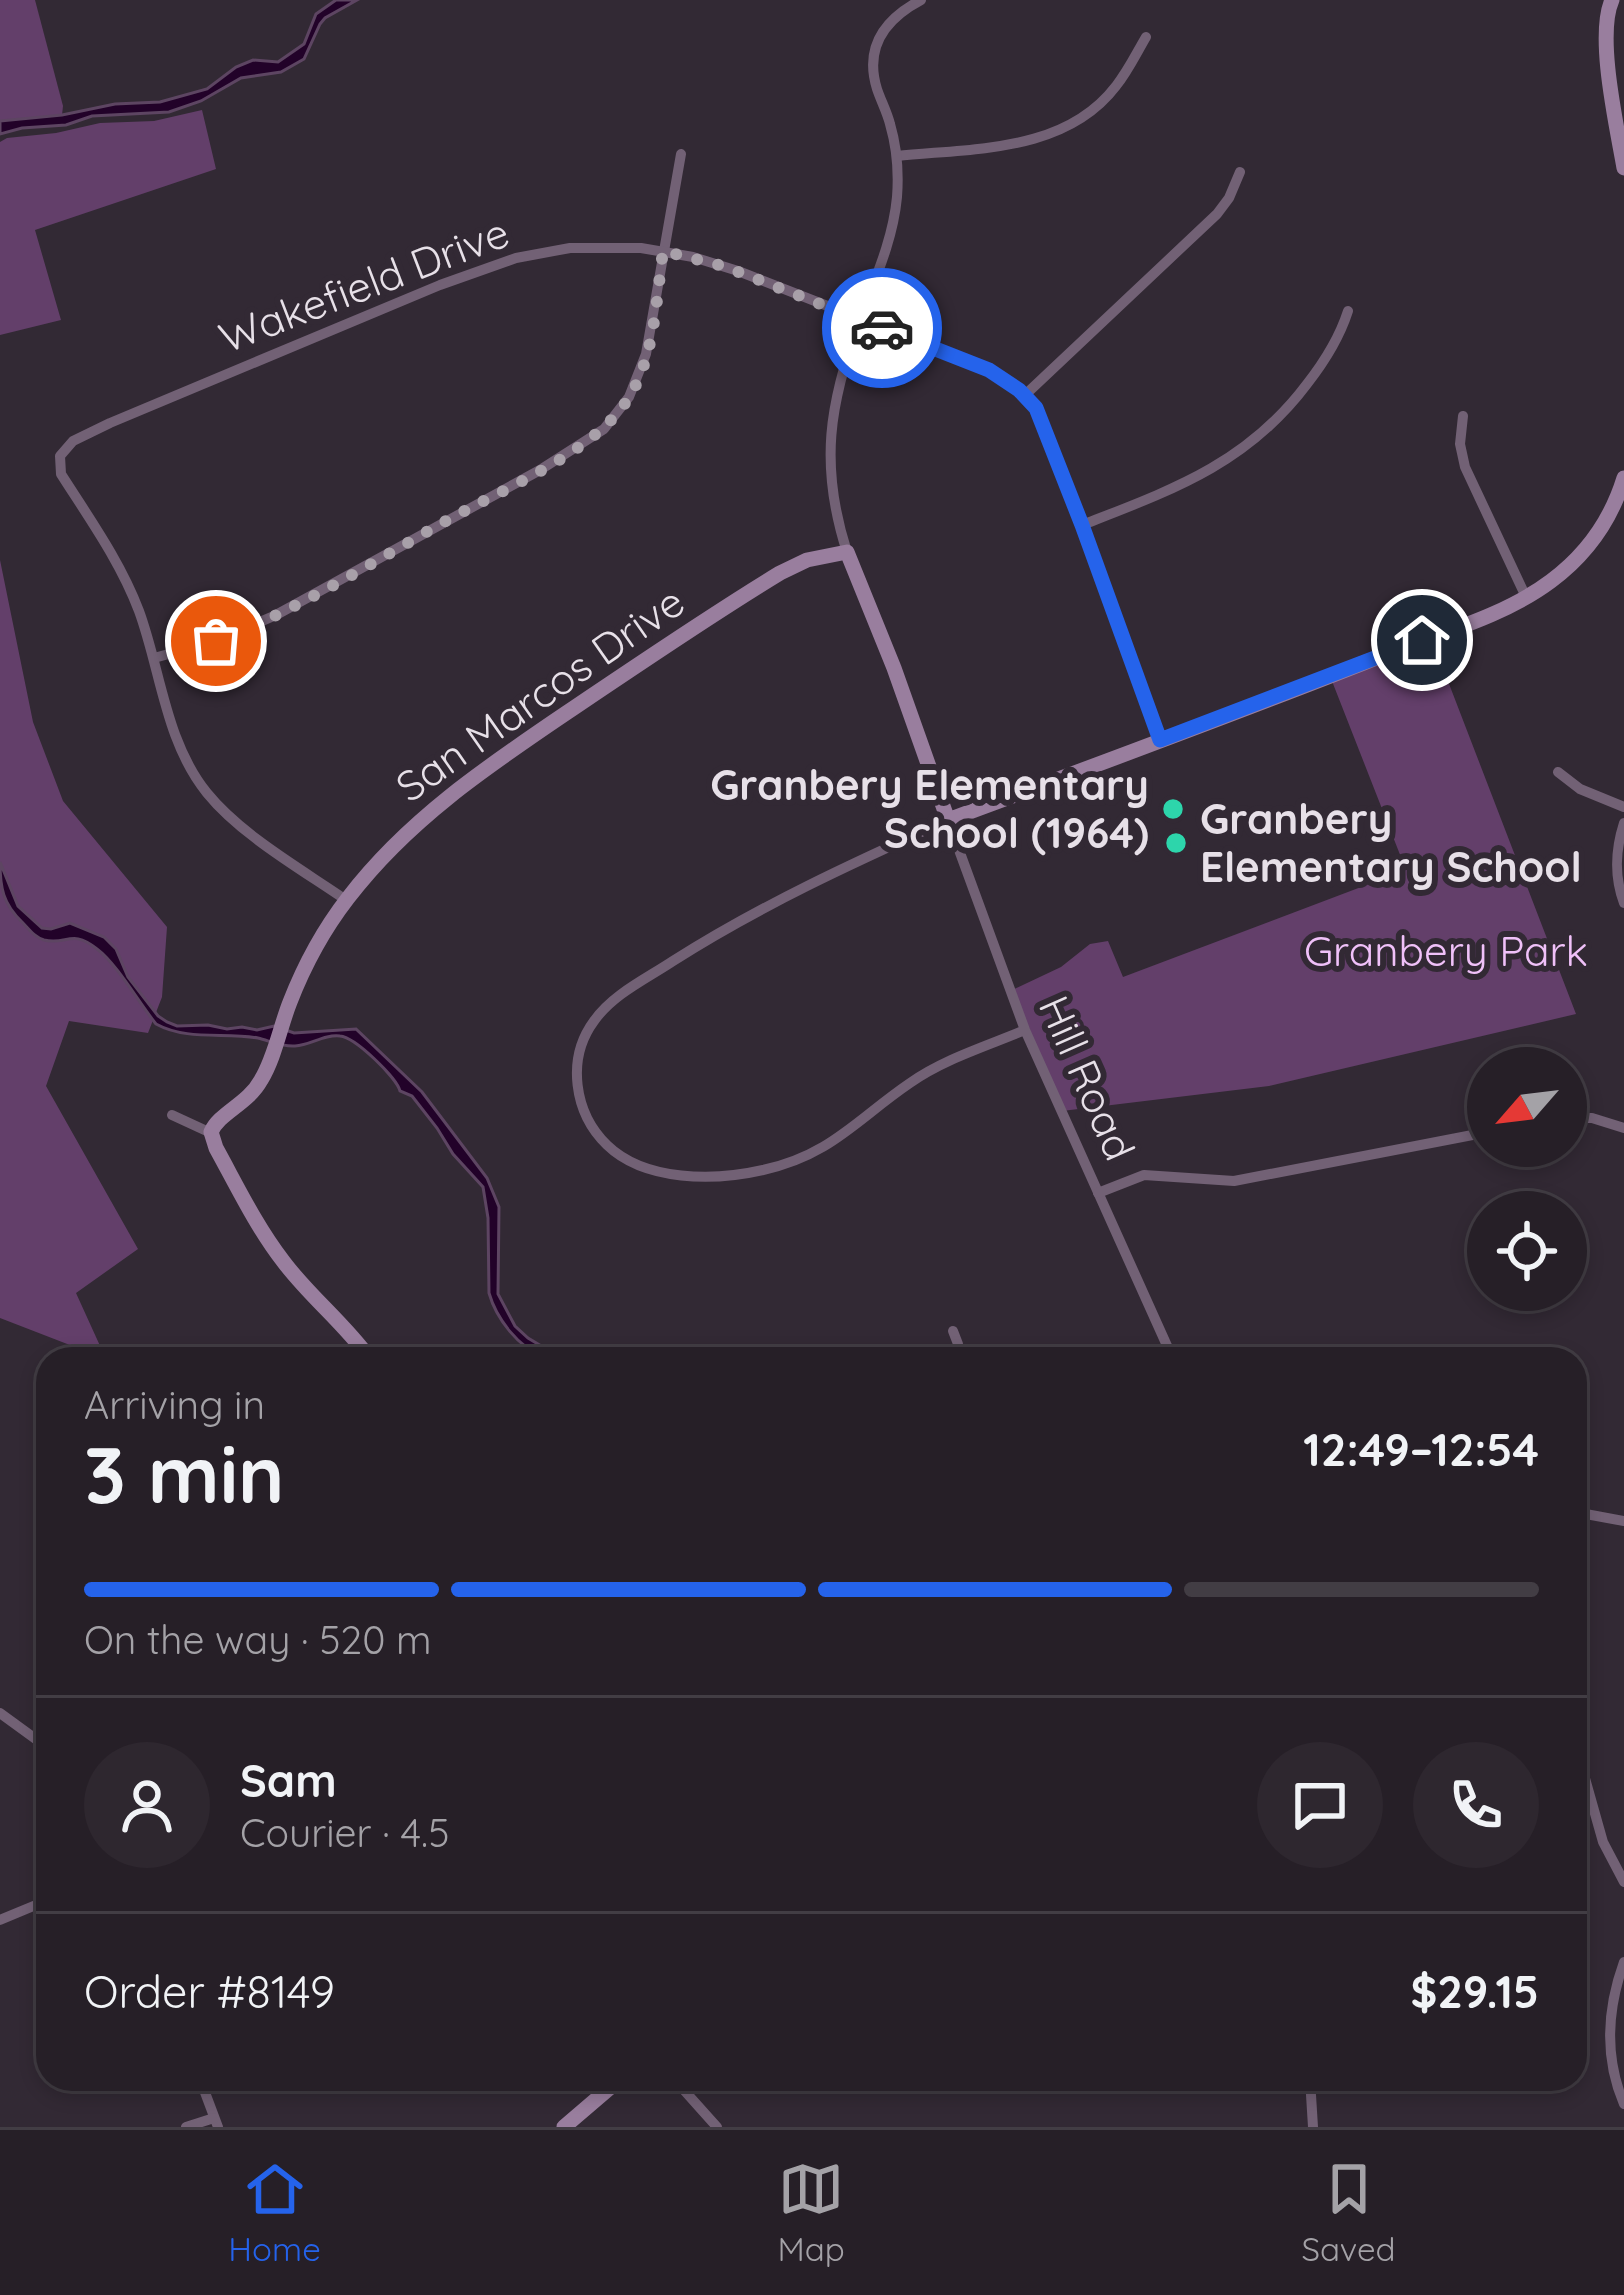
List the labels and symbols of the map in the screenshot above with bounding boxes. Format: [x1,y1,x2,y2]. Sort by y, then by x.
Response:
street label: Wakefield Drive [211,205,516,364]
courier [822,268,942,388]
street label: San Marcos Drive [385,574,694,813]
pin [1371,589,1473,691]
pin [165,590,267,692]
place label: Granbery Elementary School (1964) [710,758,1149,859]
place label: Granbery Elementary School [1200,792,1582,893]
marker: Granbery Elementary School (1964) [1160,796,1186,822]
marker: Granbery Elementary School [1163,830,1189,856]
park label: Granbery Park [1304,924,1588,977]
street label: Hill Road [1028,987,1147,1168]
north arrow [1467,1047,1587,1167]

